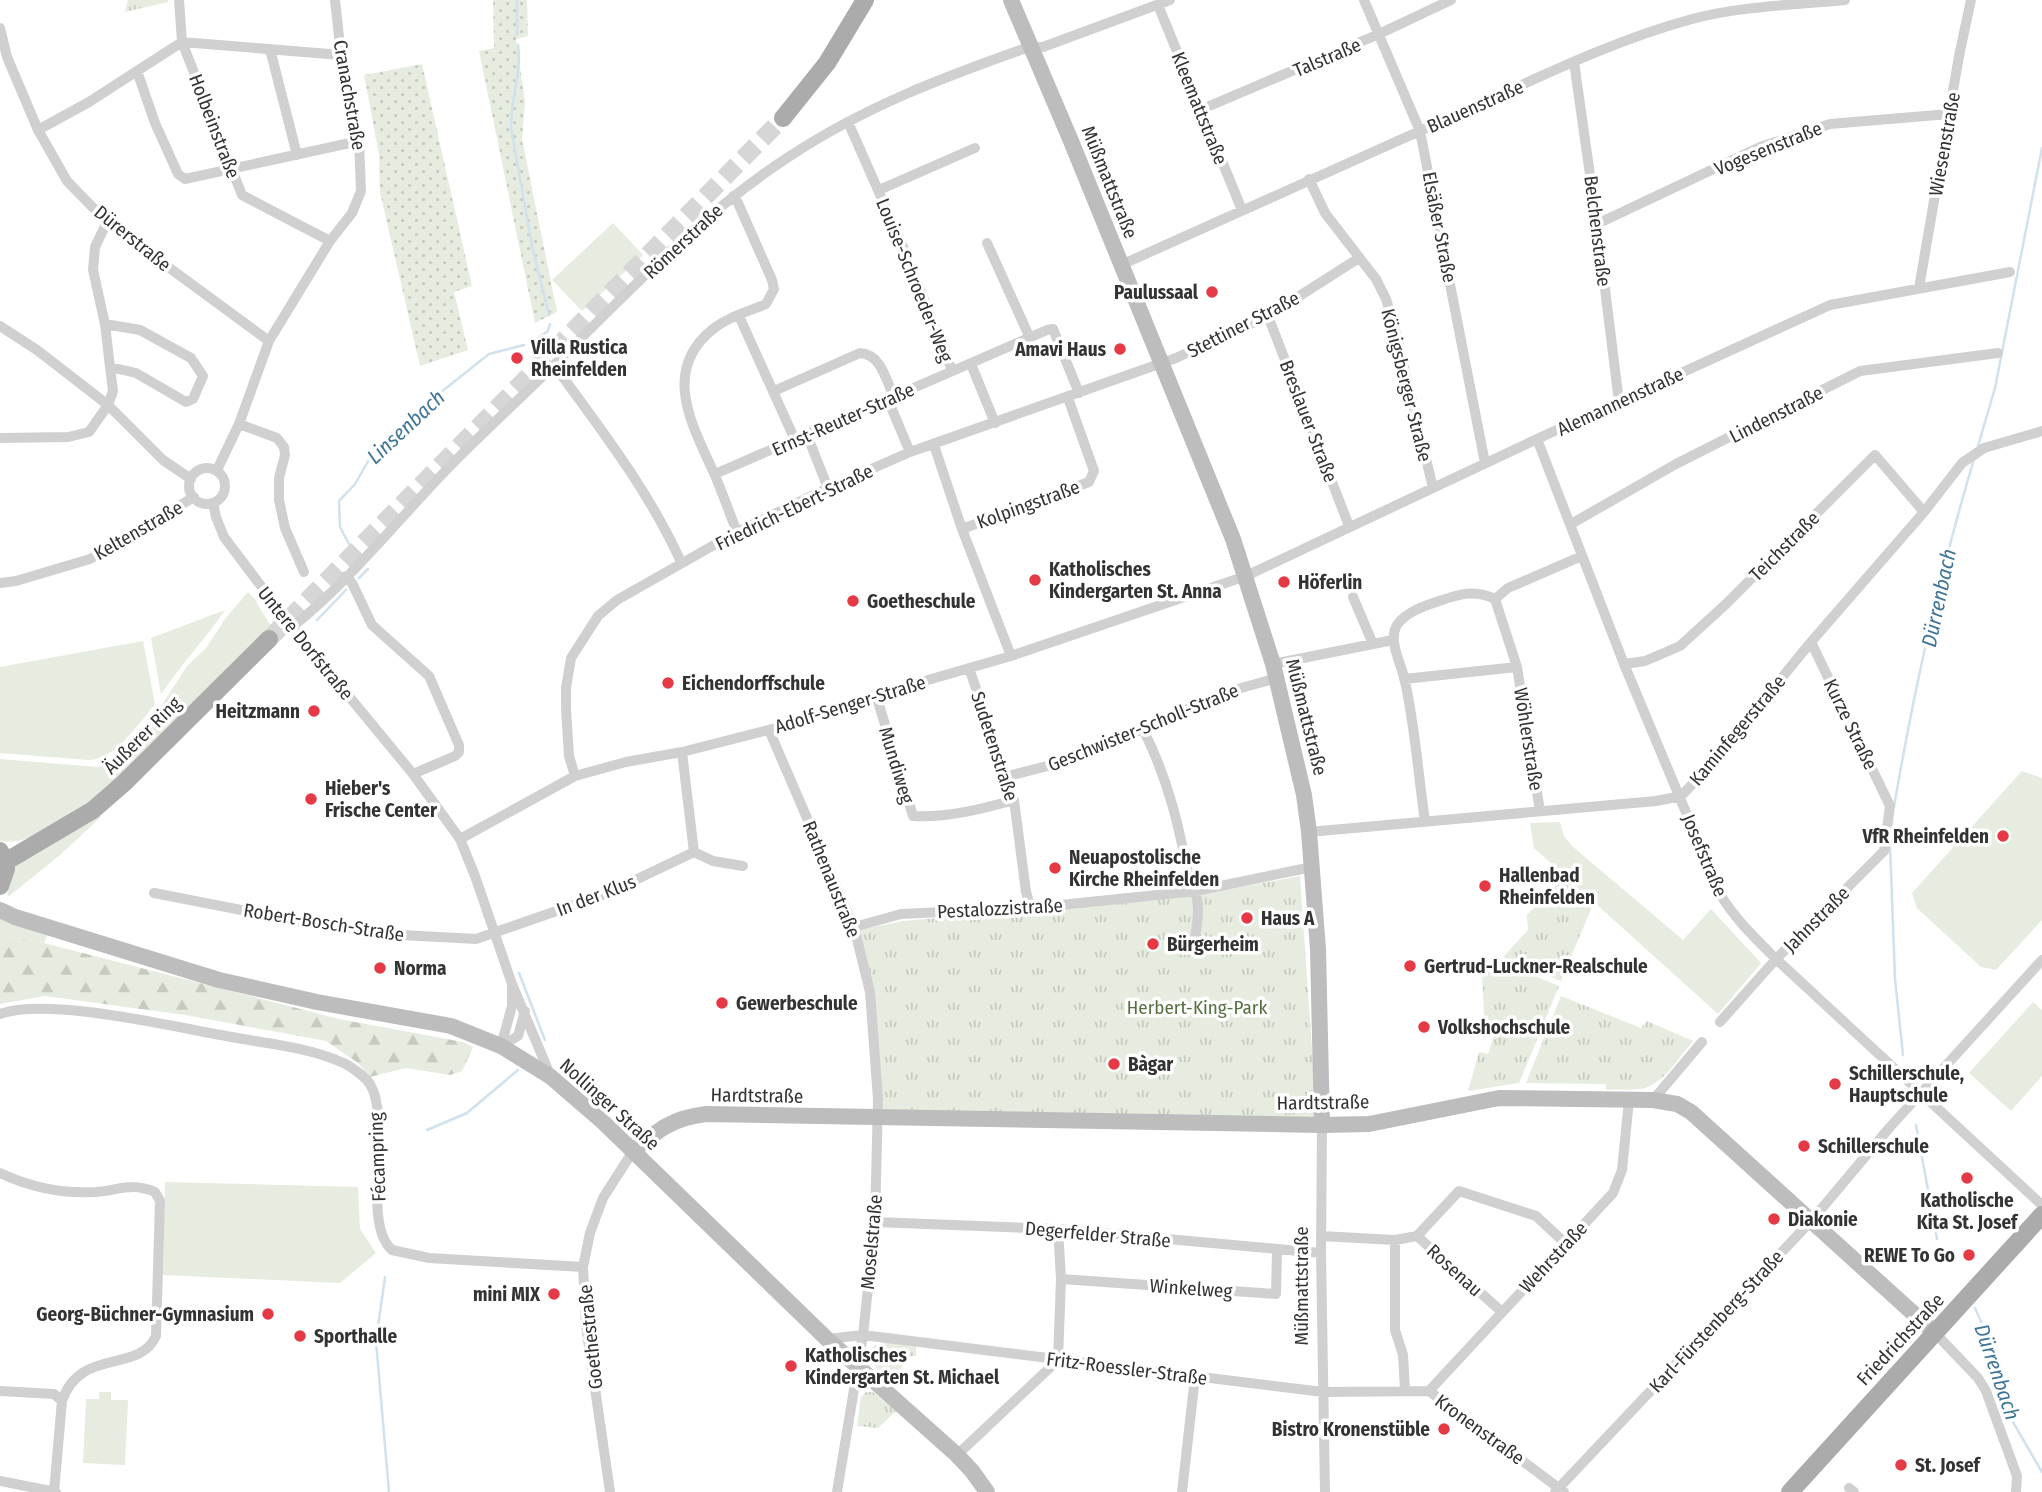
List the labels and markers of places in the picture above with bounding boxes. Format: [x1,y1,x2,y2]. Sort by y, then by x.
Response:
place label: Paulussaal [1114,281,1199,304]
marker: Paulussaal [1204,284,1220,300]
place label: Villa Rustica Rheinfelden [530,336,628,381]
place label: Amavi Haus [1014,338,1107,361]
marker: Amavi Haus [1112,341,1128,357]
marker: Villa Rustica Rheinfelden [509,350,525,366]
place label: Katholisches Kindergarten St. Anna [1049,558,1222,603]
place label: Höferlin [1298,571,1362,594]
marker: Katholisches Kindergarten St. Anna [1027,572,1043,588]
marker: Höferlin [1276,574,1292,590]
place label: Goetheschule [867,590,976,613]
marker: Goetheschule [845,593,861,609]
place label: Eichendorffschule [682,672,825,695]
marker: Eichendorffschule [660,675,676,691]
place label: Heitzmann [216,700,300,723]
marker: Heitzmann [306,703,322,719]
place label: Hieber's Frische Center [325,777,438,822]
marker: Hieber's Frische Center [303,791,319,807]
place label: VfR Rheinfelden [1861,825,1989,848]
marker: VfR Rheinfelden [1995,828,2011,844]
place label: Neuapostolische Kirche Rheinfelden [1069,846,1219,891]
marker: Neuapostolische Kirche Rheinfelden [1047,860,1063,876]
place label: Hallenbad Rheinfelden [1499,864,1595,909]
marker: Hallenbad Rheinfelden [1477,878,1493,894]
place label: Haus A [1261,907,1315,930]
marker: Haus A [1239,910,1255,926]
place label: Bürgerheim [1167,933,1259,956]
marker: Bürgerheim [1145,936,1161,952]
place label: Gertrud-Luckner-Realschule [1424,955,1648,978]
place label: Norma [394,957,446,980]
marker: Gertrud-Luckner-Realschule [1402,958,1418,974]
marker: Norma [372,960,388,976]
place label: Gewerbeschule [736,992,858,1015]
marker: Gewerbeschule [714,995,730,1011]
place label: Volkshochschule [1437,1016,1571,1039]
marker: Volkshochschule [1416,1019,1432,1035]
place label: Bàgar [1128,1053,1174,1076]
marker: Bàgar [1106,1056,1122,1072]
place label: Schillerschule, Hauptschule [1849,1062,1964,1107]
marker: Schillerschule, Hauptschule [1827,1076,1843,1092]
place label: Schillerschule [1818,1135,1929,1158]
marker: Schillerschule [1796,1138,1812,1154]
marker: Katholische Kita St. Josef [1959,1170,1975,1186]
place label: Katholische Kita St. Josef [1917,1189,2019,1234]
place label: Diakonie [1788,1208,1858,1231]
marker: Diakonie [1766,1211,1782,1227]
place label: REWE To Go [1864,1244,1955,1267]
marker: REWE To Go [1961,1247,1977,1263]
place label: mini MIX [473,1283,541,1306]
marker: mini MIX [546,1286,562,1302]
place label: Georg-Büchner-Gymnasium [36,1303,254,1326]
marker: Georg-Büchner-Gymnasium [260,1306,276,1322]
place label: Sporthalle [314,1325,397,1348]
marker: Sporthalle [292,1328,308,1344]
place label: Katholisches Kindergarten St. Michael [805,1344,1000,1389]
marker: Katholisches Kindergarten St. Michael [783,1358,799,1374]
place label: Bistro Kronenstüble [1272,1418,1430,1441]
marker: Bistro Kronenstüble [1436,1421,1452,1437]
place label: St. Josef [1915,1454,1982,1477]
marker: St. Josef [1893,1457,1909,1473]

